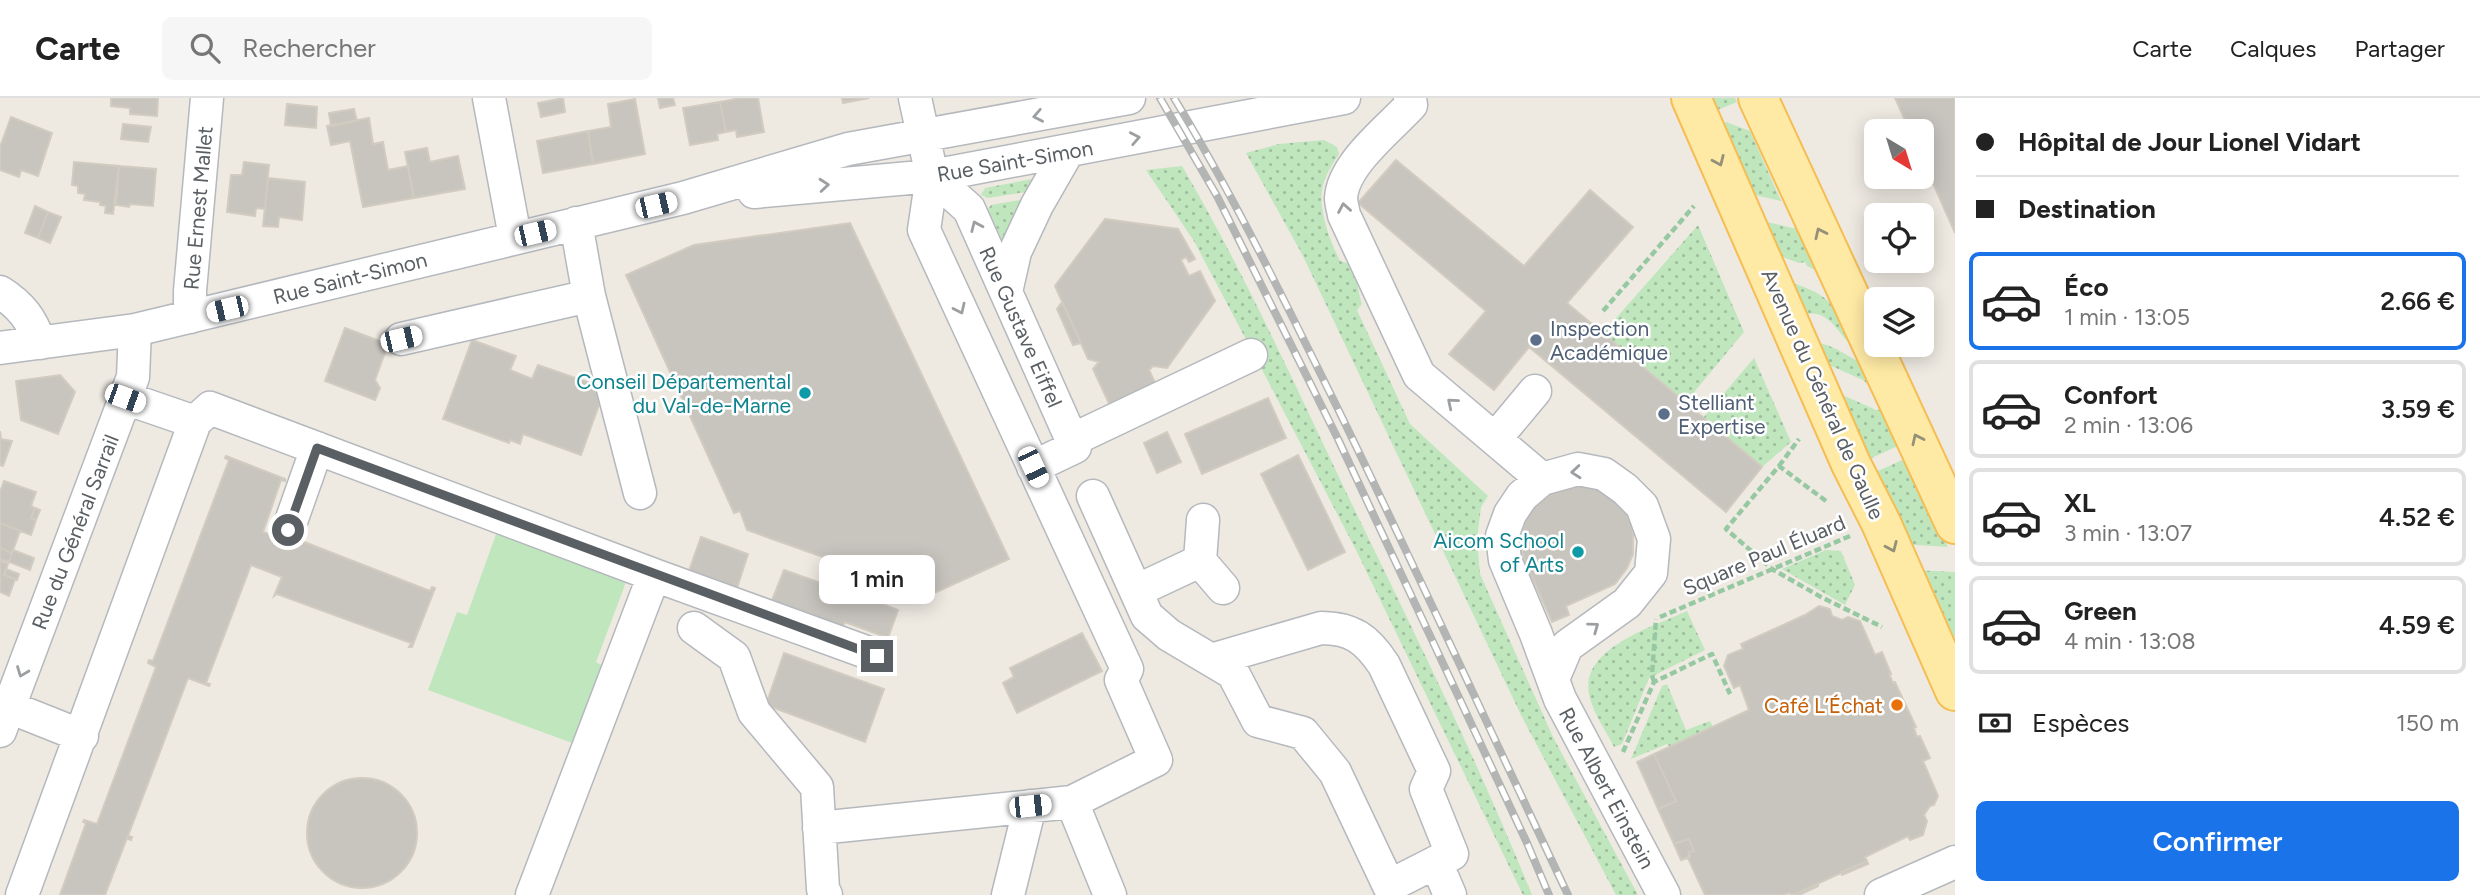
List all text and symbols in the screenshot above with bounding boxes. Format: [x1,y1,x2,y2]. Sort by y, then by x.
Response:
search box [162,17,652,80]
text: Carte [35,29,120,68]
icon: search [186,29,224,67]
text: Rechercher [242,32,376,64]
text: Carte [2132,34,2192,63]
text: Calques [2230,34,2316,63]
text: Partager [2354,34,2445,63]
one-way arrow [1032,107,1044,122]
north arrow [1864,119,1934,189]
map controls [1864,119,1934,357]
street label: Rue Ernest Mallet [178,125,218,291]
text: Hôpital de Jour Lionel Vidart [2018,126,2361,158]
one-way arrow [1129,132,1141,147]
street label: Rue Saint-Simon [935,135,1095,187]
one-way arrow [1711,153,1725,166]
one-way arrow [819,178,830,193]
car [634,190,679,220]
text: Destination [2018,193,2156,225]
one-way arrow [1337,202,1352,214]
button: locate [1864,203,1934,273]
car [513,218,558,248]
one-way arrow [970,221,984,233]
one-way arrow [1815,228,1829,240]
street label: Rue Gustave Eiffel [974,243,1068,411]
street label: Rue Saint-Simon [270,247,430,309]
street label: Avenue du Général de Gaulle [1756,265,1890,523]
icon: car [1980,270,2043,333]
text: Éco [2064,271,2109,303]
text: 2.66 € [2380,285,2455,317]
button: layers [1864,287,1934,357]
car [205,294,250,324]
one-way arrow [952,302,966,314]
text: 1 min · 13:05 [2064,303,2190,331]
place label: Inspection Académique [1550,316,1668,365]
car [379,324,424,354]
marker: Inspection Académique [1528,332,1544,348]
place label: Conseil Départemental du Val-de-Marne [576,369,791,418]
icon: car [1980,378,2043,441]
text: Confort [2064,379,2158,411]
car [102,381,149,415]
marker: Conseil Départemental du Val-de-Marne [797,385,813,401]
place label: Stelliant Expertise [1678,390,1765,439]
text: 3.59 € [2381,393,2455,425]
one-way arrow [1448,399,1461,411]
marker: Stelliant Expertise [1656,406,1672,422]
text: 2 min · 13:06 [2064,411,2193,439]
street label: Rue du Général Sarrail [26,431,124,633]
one-way arrow [1911,434,1925,446]
car [1015,444,1052,490]
one-way arrow [1570,464,1581,479]
icon: car [1980,486,2043,549]
text: XL [2064,487,2096,519]
text: 4.52 € [2379,501,2455,533]
street label: Square Paul Éluard [1679,509,1849,601]
route start [272,514,304,546]
text: 3 min · 13:07 [2064,519,2192,547]
place label: Aicom School of Arts [1433,528,1564,577]
one-way arrow [1884,540,1898,552]
marker: Aicom School of Arts [1570,544,1586,560]
callout: 1 min [819,554,935,603]
text: 1 min [850,565,904,593]
icon: car [1980,594,2043,657]
text: Green [2064,595,2137,627]
text: 4.59 € [2379,609,2455,641]
one-way arrow [1586,623,1599,635]
text: 4 min · 13:08 [2064,627,2196,655]
route end [861,640,893,672]
one-way arrow [17,665,31,677]
place label: Café L’Échat [1764,693,1883,718]
marker: Café L’Échat [1889,697,1905,713]
street label: Rue Albert Einstein [1554,703,1660,873]
icon: cash [1976,704,2014,742]
text: Espèces [2032,707,2129,739]
text: 150 m [2396,709,2459,737]
car [1009,793,1052,819]
button: Confirmer [1976,801,2459,881]

